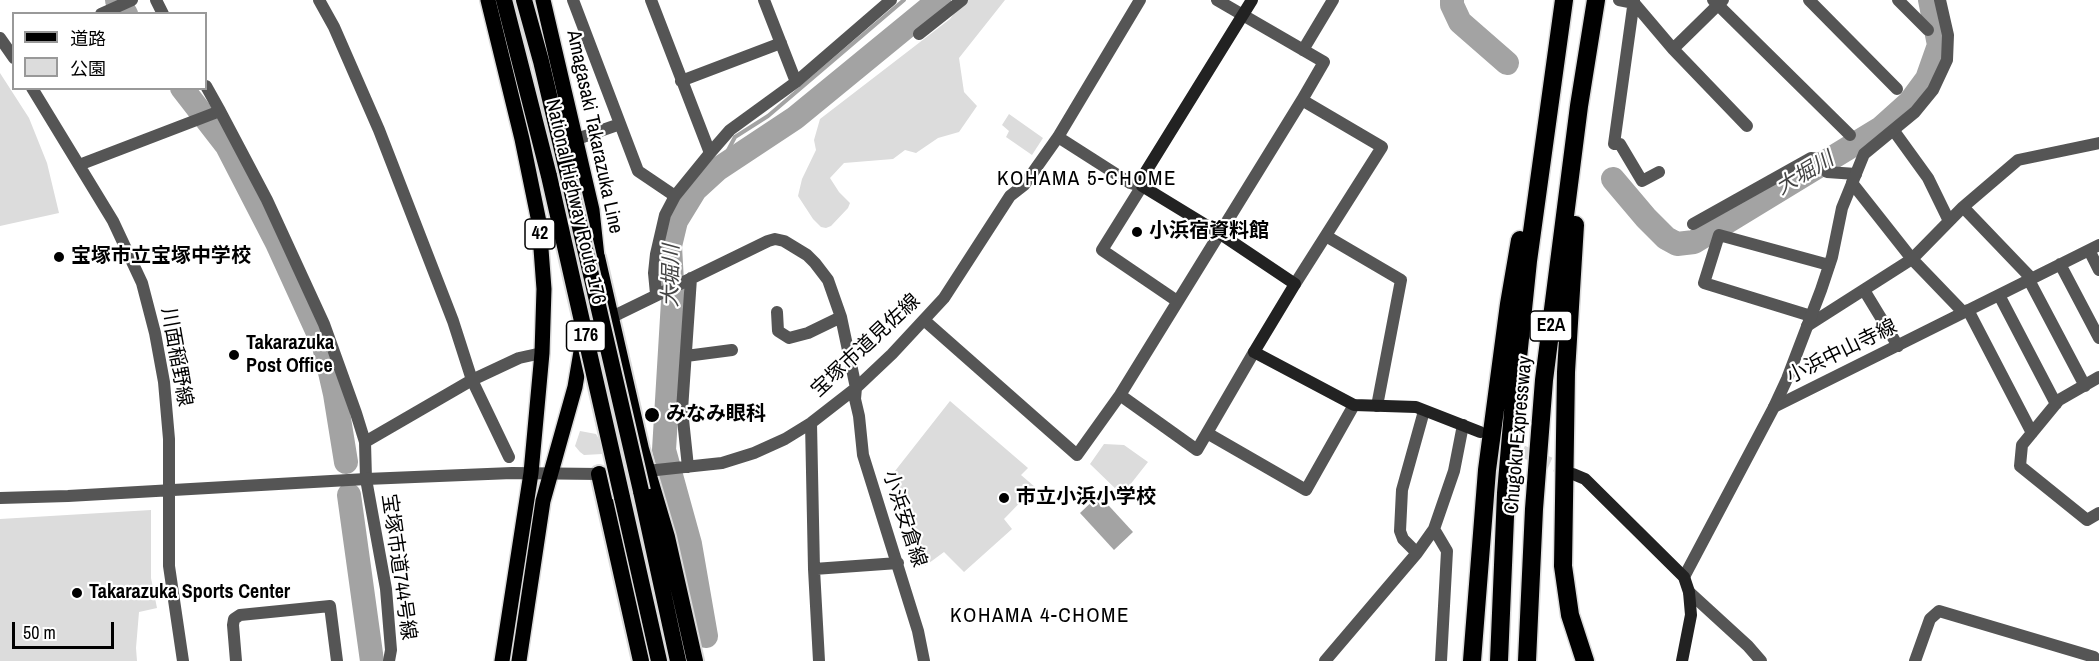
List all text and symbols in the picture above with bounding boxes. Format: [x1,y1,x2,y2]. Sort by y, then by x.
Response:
legend [12,12,207,90]
text: 道路 [70,26,106,51]
street label: Amagasaki Takarazuka Line [561,28,627,236]
text: 公園 [70,56,106,81]
street label: National Highway Route 176 [540,97,610,307]
water label: 大堀川 [1772,147,1838,201]
district label: KOHAMA 5-CHOME [997,166,1177,192]
road number: 42 [525,219,555,249]
place label: 小浜宿資料館 [1149,220,1269,244]
marker: 小浜宿資料館 [1130,225,1144,239]
water label: 大堀川 [659,244,685,308]
place label: 宝塚市立宝塚中学校 [71,245,251,269]
marker: 宝塚市立宝塚中学校 [52,250,66,264]
street label: 宝塚市道見佐線 [807,289,925,403]
street label: 川面稲野線 [155,306,197,408]
road number: E2A [1530,311,1572,341]
street label: 小浜中山寺線 [1783,315,1901,389]
road number: 176 [566,321,606,351]
place label: Takarazuka Post Office [246,332,334,379]
marker: Takarazuka Post Office [227,348,241,362]
street label: Chugoku Expressway [1500,355,1538,515]
place label: みなみ眼科 [666,403,766,427]
marker: みなみ眼科 [643,406,661,424]
street label: 小浜安倉線 [877,468,931,570]
place label: 市立小浜小学校 [1016,486,1156,510]
marker: 市立小浜小学校 [997,491,1011,505]
street label: 宝塚市道744号線 [376,492,420,642]
place label: Takarazuka Sports Center [89,581,290,605]
marker: Takarazuka Sports Center [70,586,84,600]
district label: KOHAMA 4-CHOME [950,603,1130,629]
scale bar [15,610,117,648]
text: 50 m [23,620,56,645]

